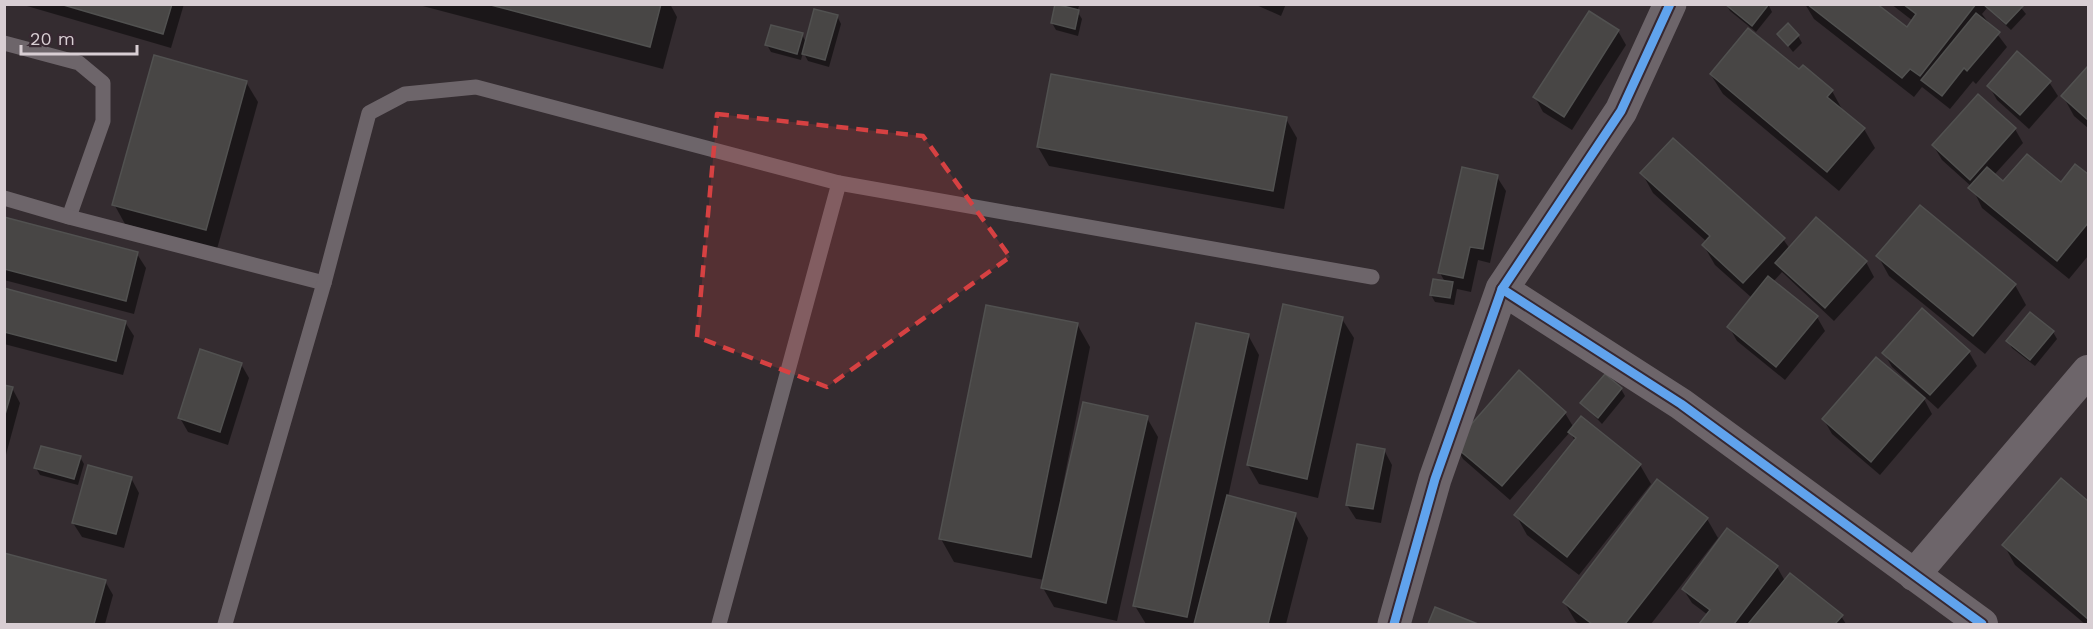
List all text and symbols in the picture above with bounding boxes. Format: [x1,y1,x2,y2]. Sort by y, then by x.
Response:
scale bar [21,18,136,56]
text: 20 m [30,28,75,49]

